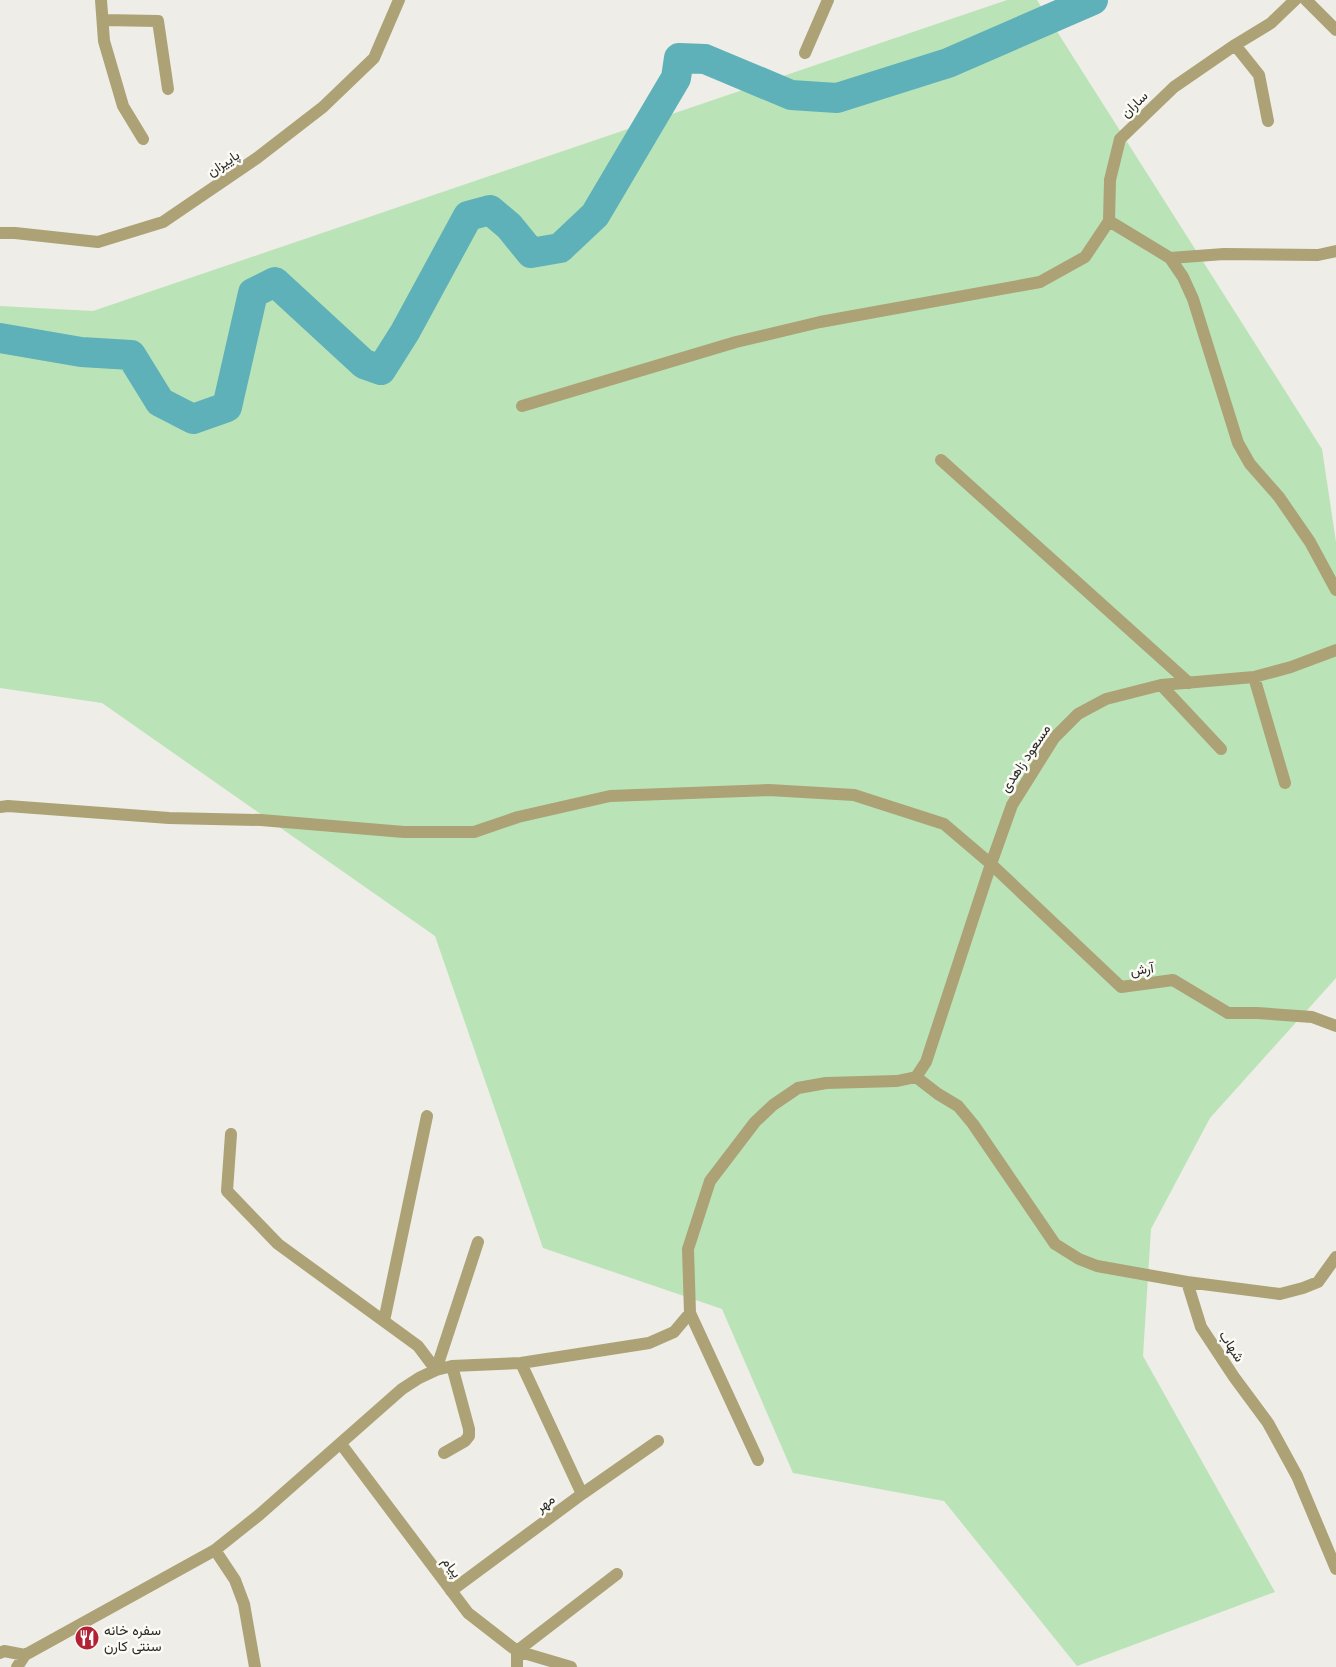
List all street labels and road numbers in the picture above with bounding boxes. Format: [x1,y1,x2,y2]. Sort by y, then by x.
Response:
street label: ساران [1117,87,1151,121]
street label: پاییزان [203,146,243,181]
street label: مسعود زاهدی [996,721,1054,795]
street label: آرش [1129,958,1157,980]
street label: شهاب [1215,1327,1249,1365]
street label: مهر [531,1490,558,1517]
street label: پیام [437,1553,466,1582]

